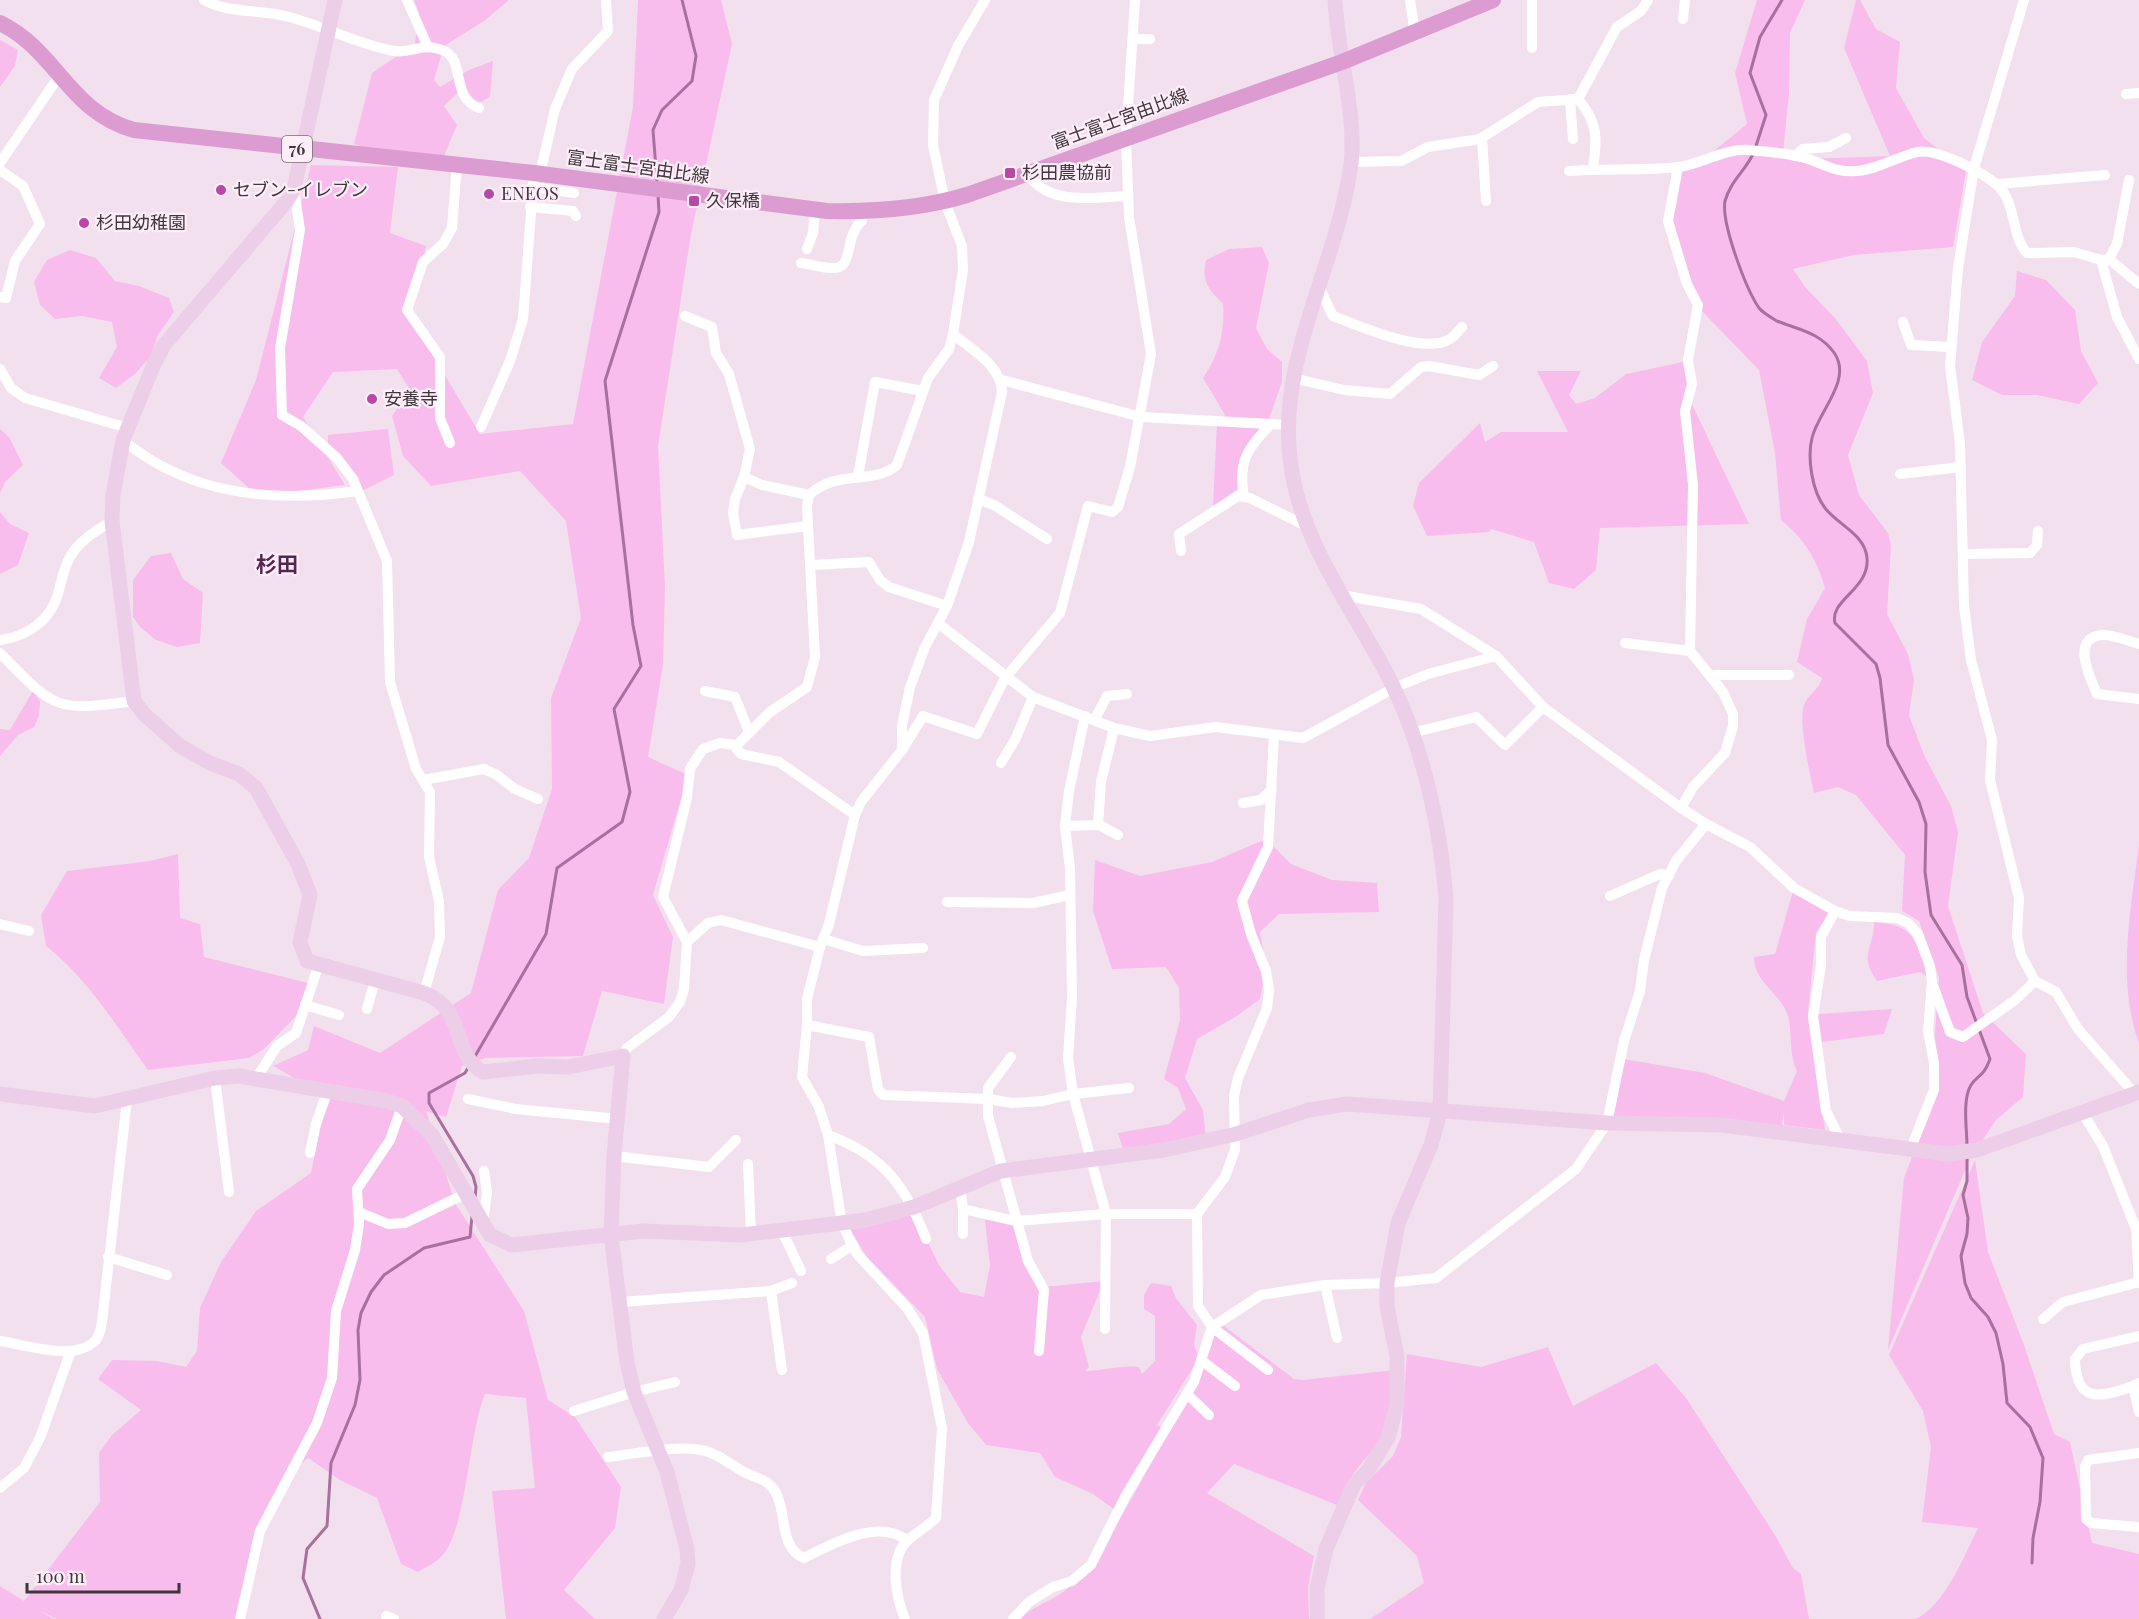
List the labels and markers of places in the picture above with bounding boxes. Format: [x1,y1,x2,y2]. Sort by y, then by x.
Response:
place label: 杉田農協前 [1022,160,1112,184]
marker: 杉田農協前 [1003,166,1017,180]
place label: セブン-イレブン [233,177,368,201]
place label: ENEOS [501,181,559,205]
marker: セブン-イレブン [214,183,228,197]
marker: ENEOS [482,187,496,201]
place label: 久保橋 [706,188,760,212]
marker: 久保橋 [687,194,701,208]
place label: 杉田幼稚園 [96,210,186,234]
marker: 杉田幼稚園 [77,216,91,230]
place label: 安養寺 [384,386,438,410]
marker: 安養寺 [365,392,379,406]

